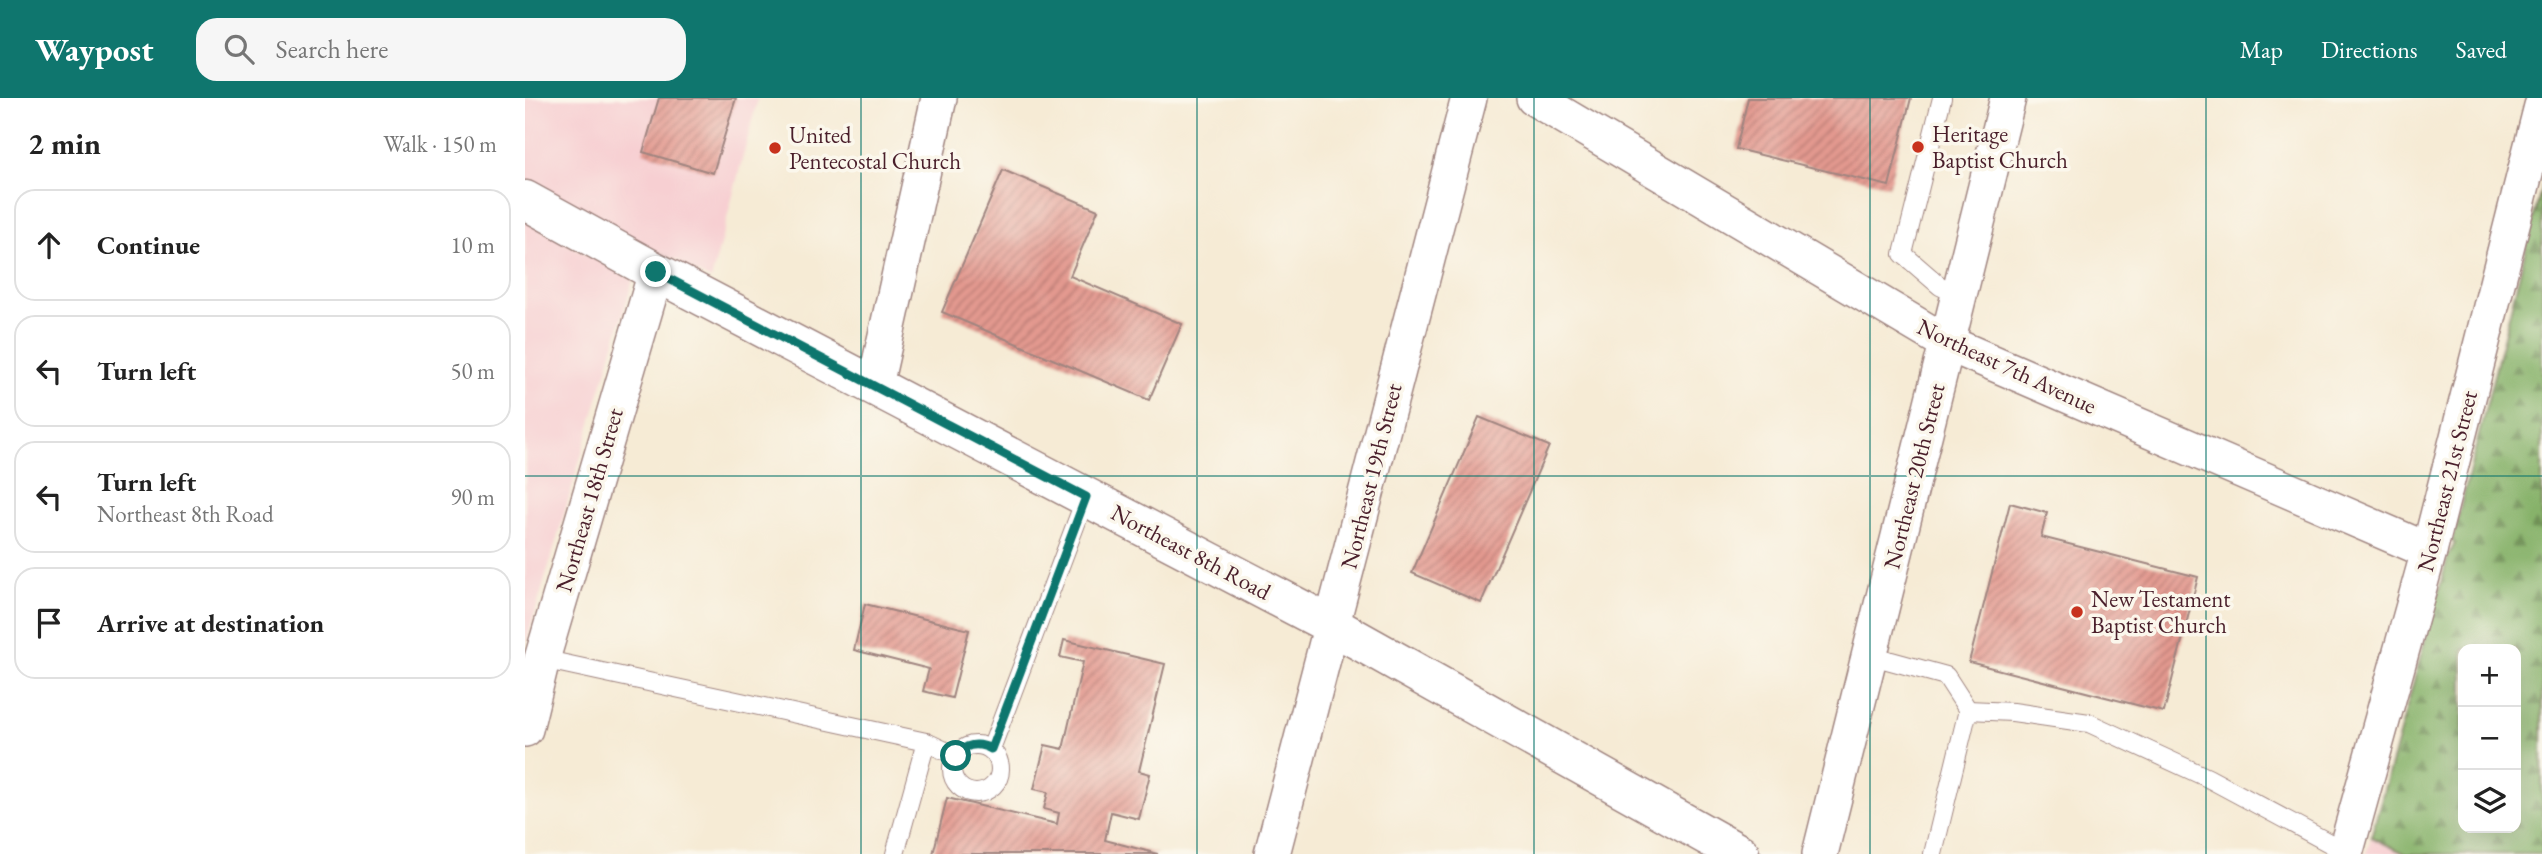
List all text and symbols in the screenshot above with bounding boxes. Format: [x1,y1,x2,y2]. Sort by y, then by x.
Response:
search box [196,18,686,81]
text: Waypost [35,28,154,71]
icon: search [220,30,258,68]
text: Search here [276,32,388,66]
text: Map [2240,34,2283,65]
text: Directions [2321,34,2418,65]
text: Saved [2456,34,2507,65]
place label: Heritage Baptist Church [1932,119,2068,175]
place label: United Pentecostal Church [789,120,961,176]
text: 2 min [28,124,101,163]
text: Walk · 150 m [383,129,497,159]
marker: Heritage Baptist Church [1910,139,1926,155]
marker: United Pentecostal Church [767,140,783,156]
icon: ahead [30,226,68,264]
text: Continue [97,228,200,262]
text: 10 m [450,230,495,260]
route end [640,256,671,287]
street label: Northeast 7th Avenue [1913,311,2101,421]
icon: left [30,352,68,390]
text: Turn left [97,354,196,388]
text: 50 m [450,356,495,386]
street label: Northeast 19th Street [1333,379,1409,572]
street label: Northeast 20th Street [1876,379,1952,572]
street label: Northeast 21st Street [2410,387,2484,575]
street label: Northeast 18th Street [548,404,630,595]
text: Turn left [97,465,196,499]
icon: left [30,478,68,516]
text: 90 m [450,482,495,512]
street label: Northeast 8th Road [1106,497,1276,607]
text: Northeast 8th Road [97,499,274,529]
place label: New Testament Baptist Church [2091,584,2231,640]
icon: arrive [30,604,68,642]
marker: New Testament Baptist Church [2069,604,2085,620]
text: Arrive at destination [97,606,324,640]
map controls [2458,644,2521,833]
button: + [2458,644,2521,707]
button: − [2458,707,2521,770]
route start [940,740,971,771]
button: layers [2458,770,2521,833]

